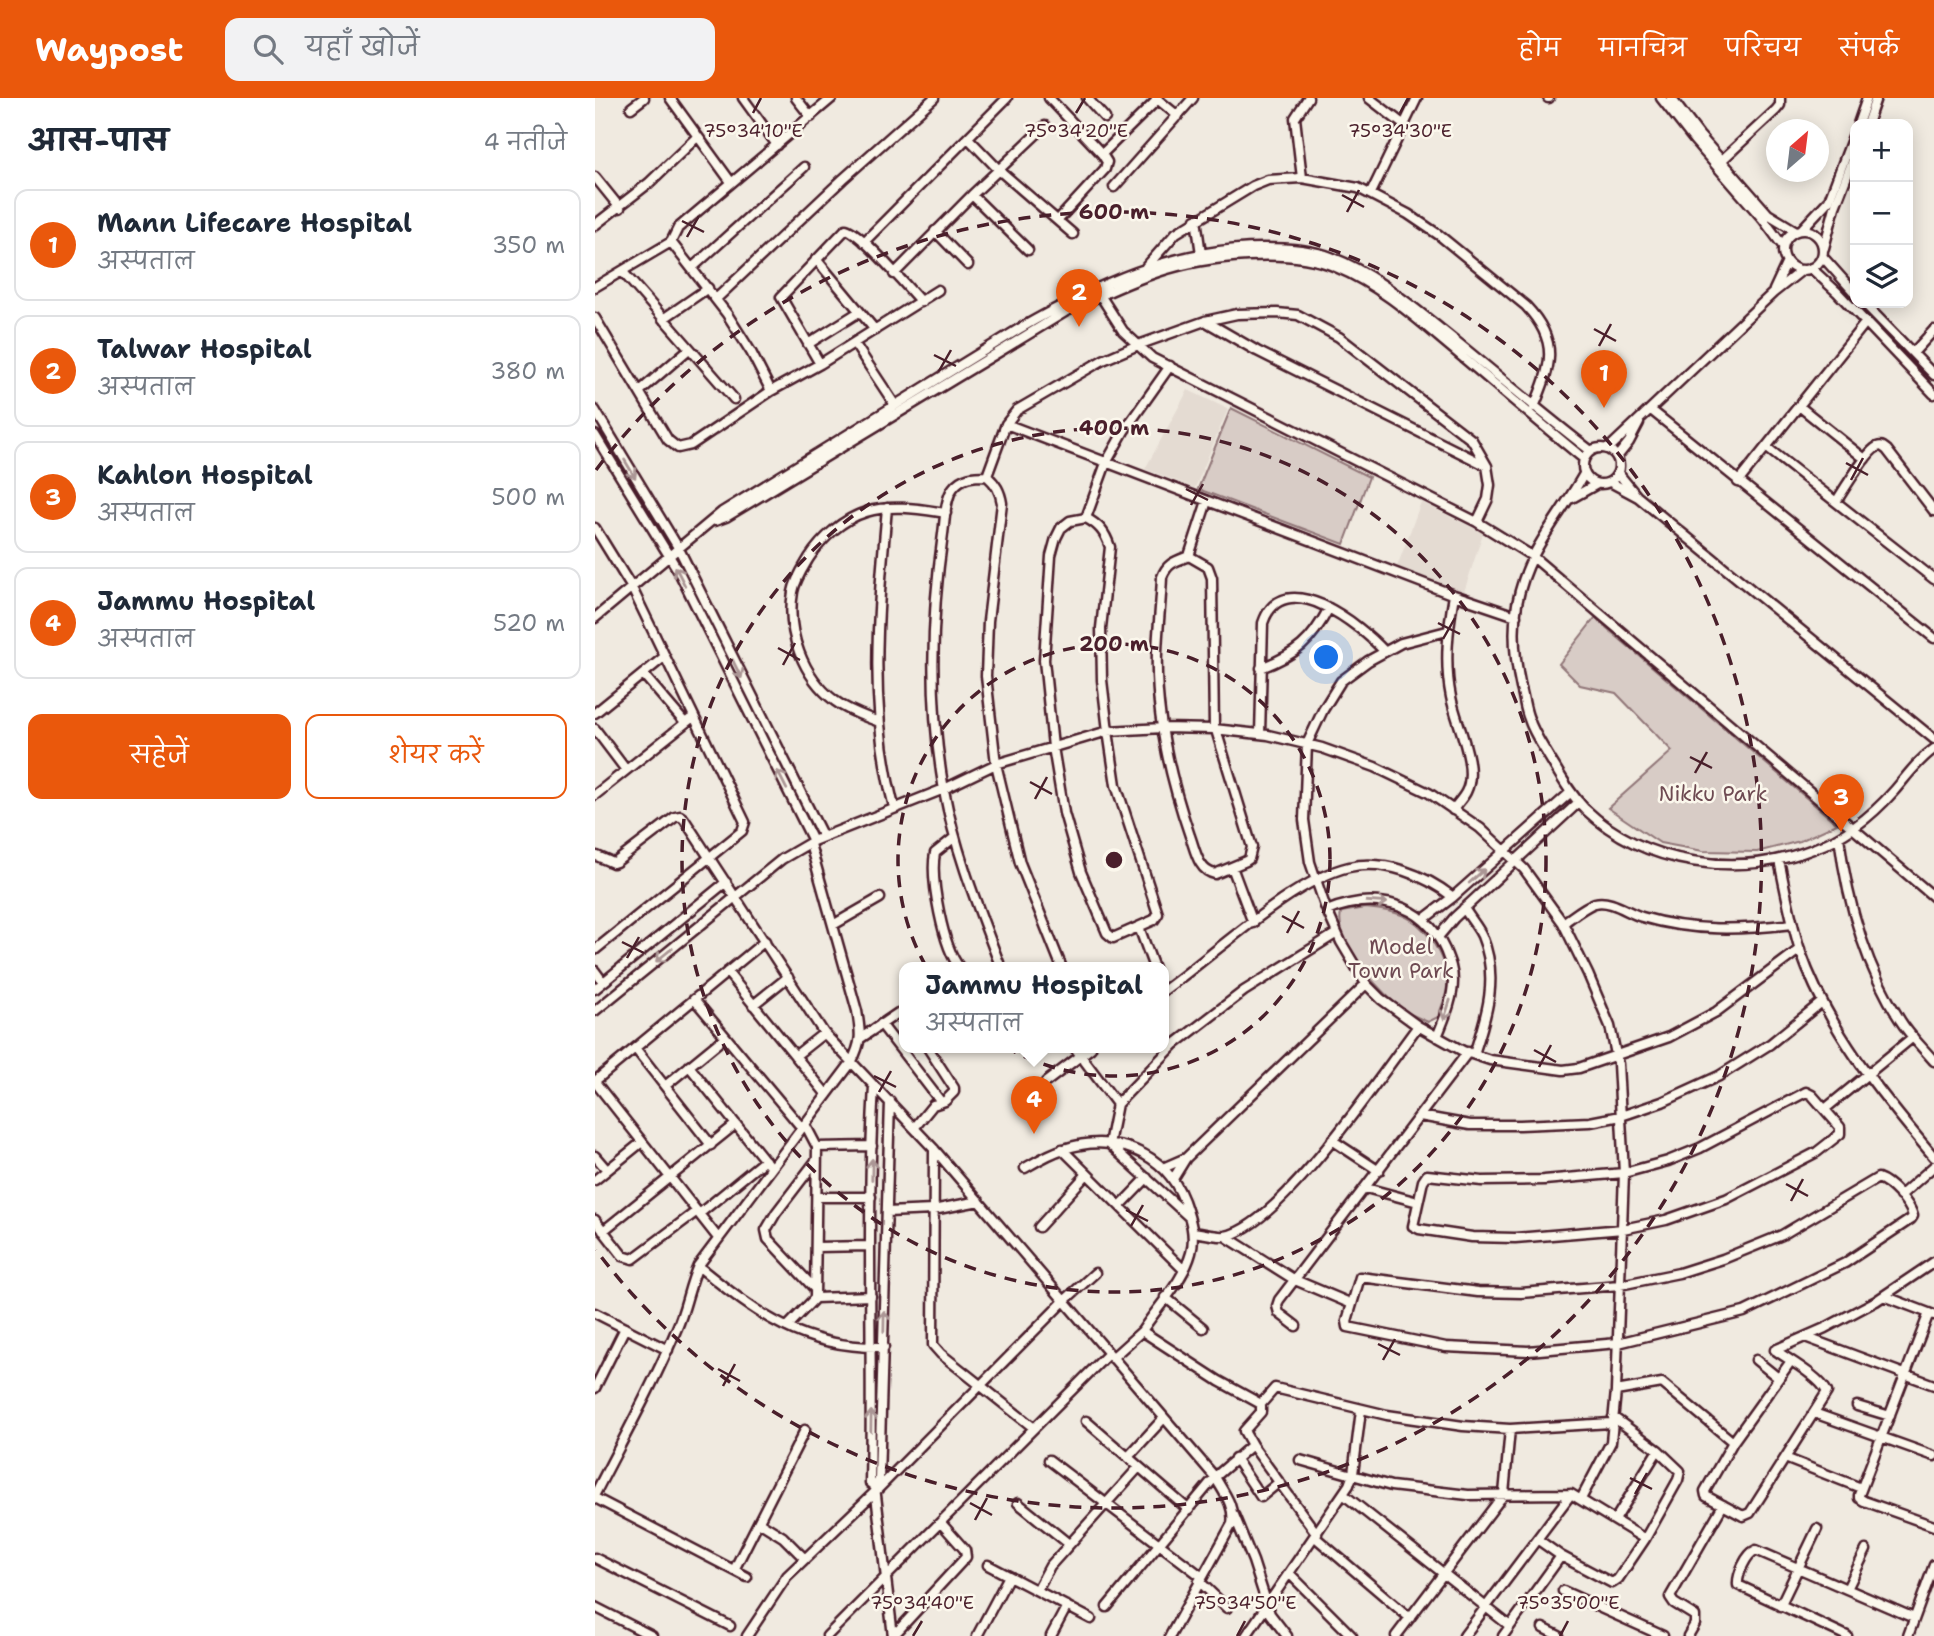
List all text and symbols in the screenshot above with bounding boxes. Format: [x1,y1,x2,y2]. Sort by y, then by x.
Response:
search box [225,18,715,81]
text: Waypost [35,27,183,72]
text: यहाँ खोजें [305,29,419,64]
icon: search [249,30,287,68]
text: होम [1518,32,1561,64]
text: मानचित्र [1599,32,1687,64]
text: परिचय [1725,32,1801,64]
text: संपर्क [1839,32,1899,64]
text: 75°34'10"E [703,119,803,143]
text: 75°34'20"E [1024,119,1128,143]
text: 75°34'30"E [1348,119,1452,143]
north arrow [1766,119,1829,182]
map controls [1850,119,1913,308]
button: + [1850,119,1913,182]
text: आस-पास [28,120,169,161]
text: 4 नतीजे [483,127,567,157]
button: − [1850,182,1913,245]
text: 600 m [1079,198,1149,226]
text: Mann Lifecare Hospital [97,205,412,240]
text: 1 [48,230,58,260]
text: 350 m [492,230,565,260]
button: layers [1850,245,1913,308]
text: अस्पताल [97,246,195,276]
pin: 2 [1056,269,1102,327]
text: Talwar Hospital [97,331,312,366]
pin: 1 [1581,350,1627,408]
text: 2 [45,356,61,386]
text: 380 m [490,356,565,386]
text: अस्पताल [97,372,195,402]
text: 400 m [1079,414,1149,442]
text: Kahlon Hospital [97,457,313,492]
one-way arrow [624,458,638,478]
text: 3 [45,482,61,512]
text: 500 m [491,482,565,512]
text: अस्पताल [97,498,195,528]
one-way arrow [673,566,687,587]
text: Jammu Hospital [97,583,315,618]
text: 4 [45,608,61,638]
text: 520 m [493,608,565,638]
text: अस्पताल [97,624,195,654]
text: 200 m [1079,630,1149,658]
your location [1309,640,1343,674]
one-way arrow [731,658,745,679]
button: सहेजें [28,714,291,799]
button: शेयर करें [305,714,567,799]
one-way arrow [774,770,788,791]
pin: 3 [1818,774,1864,832]
park label: Nikku Park [1659,780,1767,808]
centre of rings [1102,848,1126,872]
one-way arrow [1468,868,1486,884]
one-way arrow [1365,896,1388,909]
park label: Model Town Park [1348,933,1454,985]
one-way arrow [655,947,673,962]
popup [899,962,1169,1053]
text: Jammu Hospital [925,967,1143,1002]
one-way arrow [1439,999,1452,1021]
text: अस्पताल [925,1008,1023,1038]
pin: 4 [1011,1076,1057,1134]
one-way arrow [865,1158,878,1181]
one-way arrow [878,1310,891,1333]
one-way arrow [865,1410,878,1433]
text: 75°34'40"E [870,1591,974,1615]
text: 75°34'50"E [1193,1591,1297,1615]
text: 75°35'00"E [1516,1591,1620,1615]

